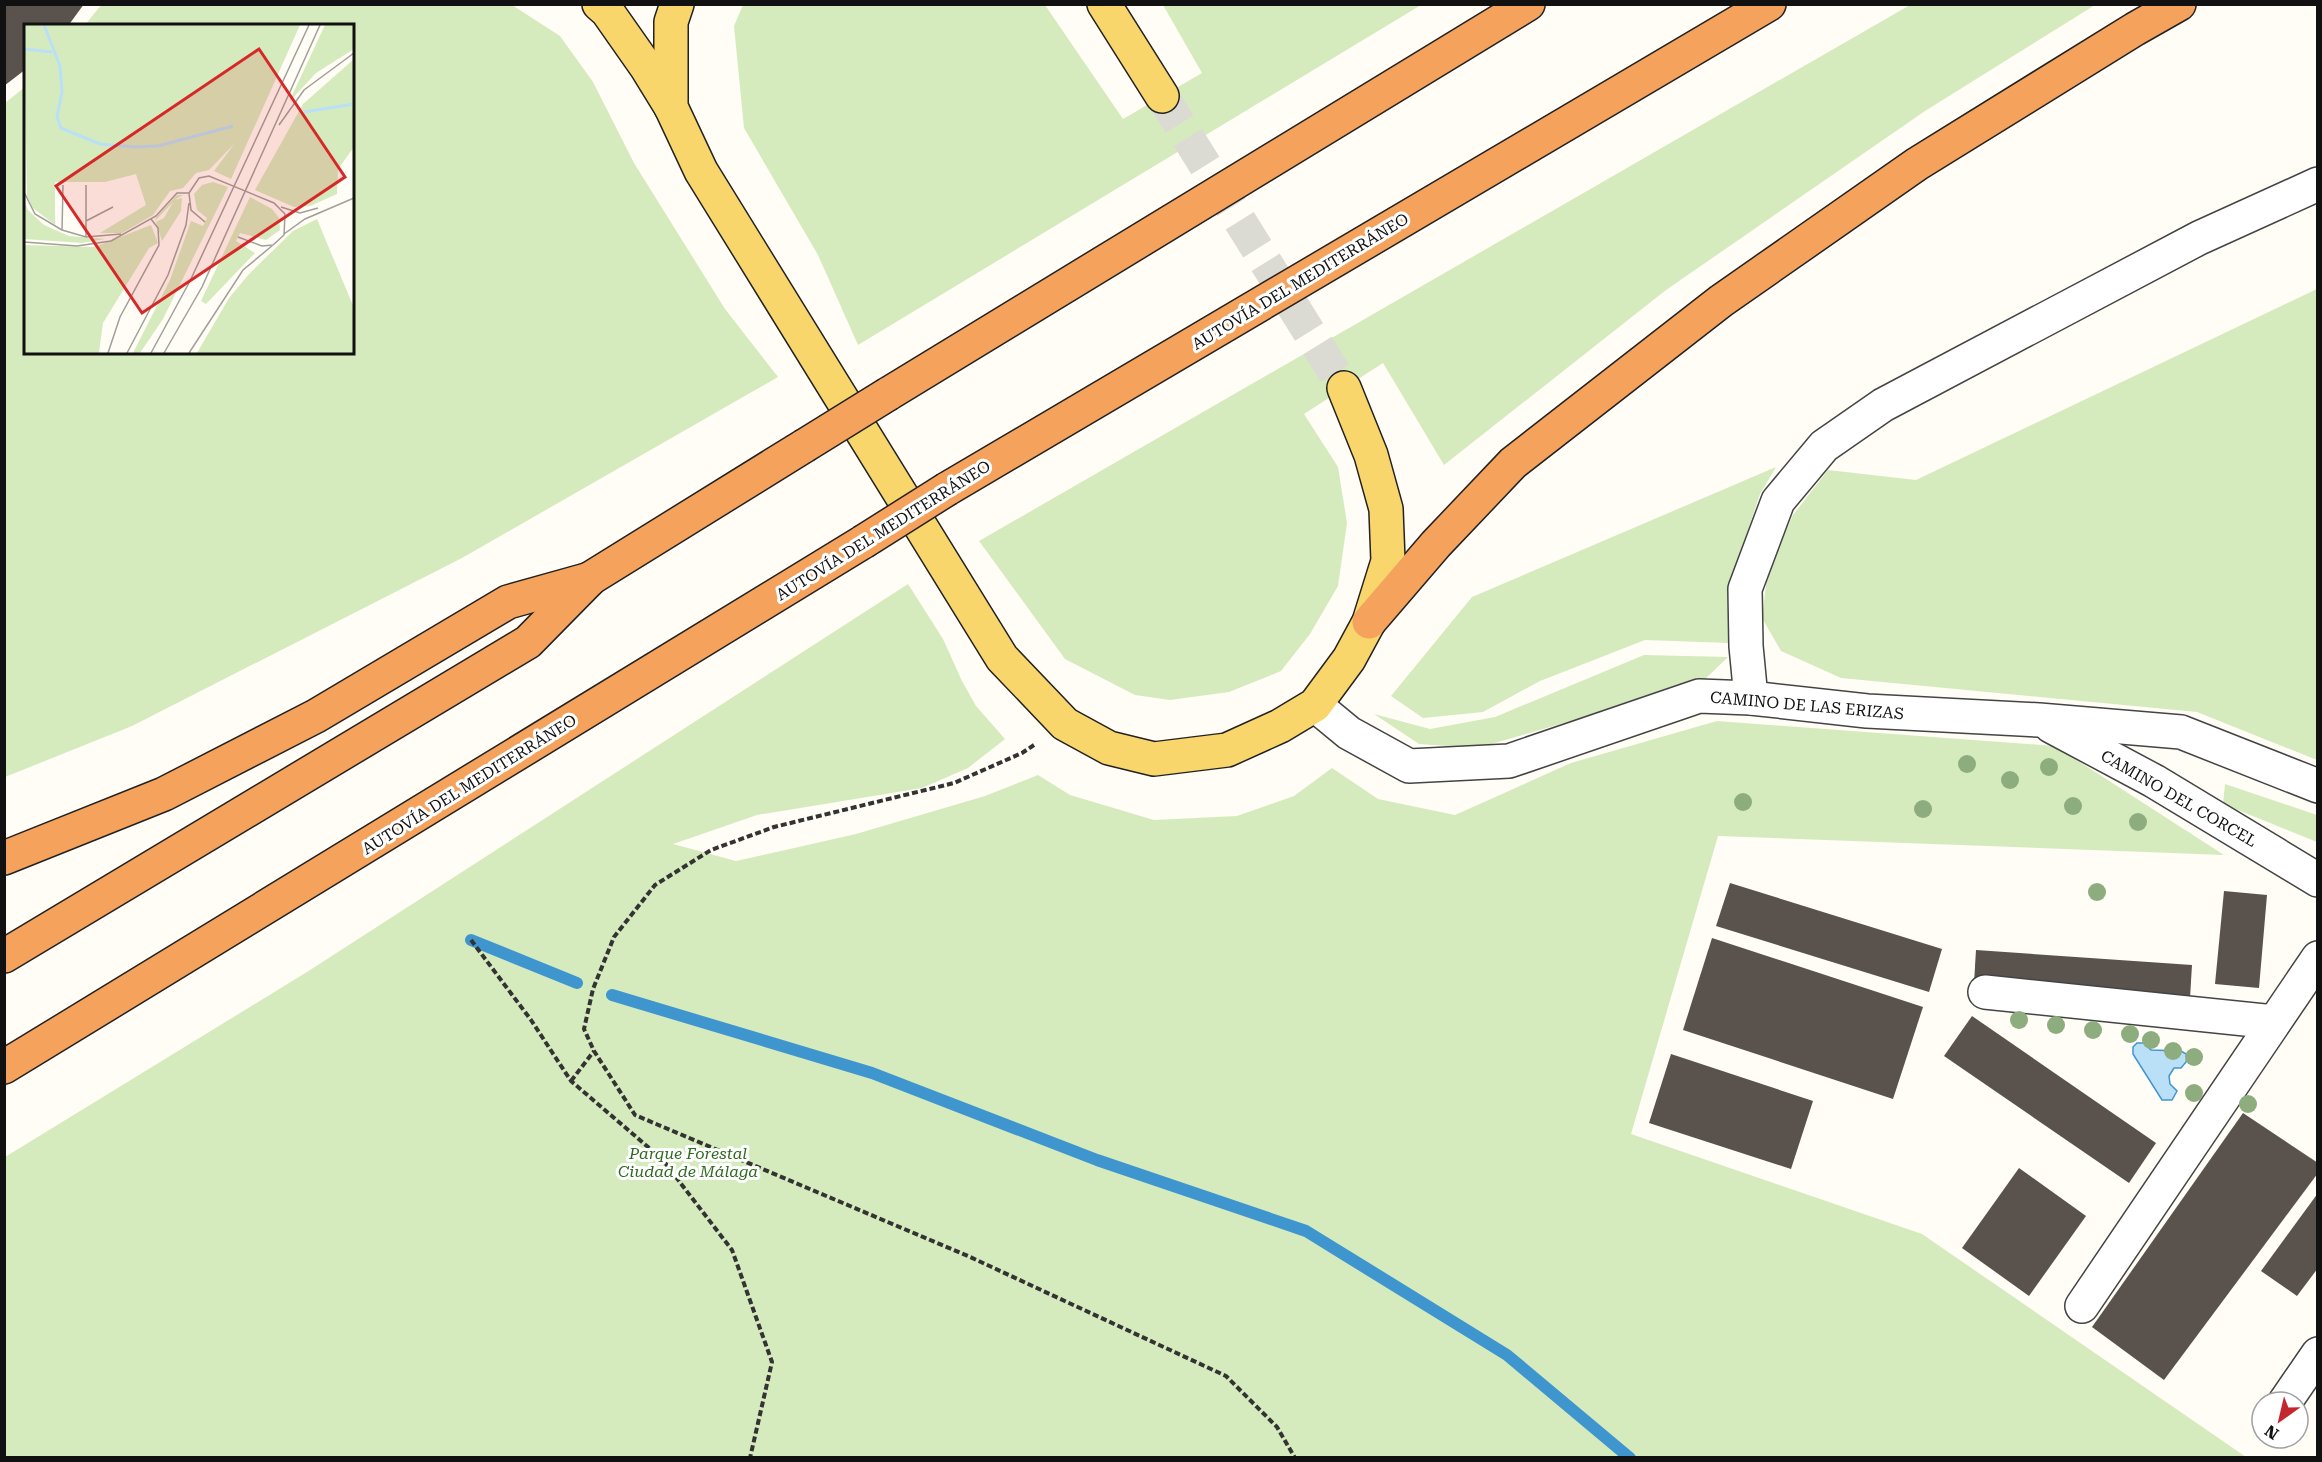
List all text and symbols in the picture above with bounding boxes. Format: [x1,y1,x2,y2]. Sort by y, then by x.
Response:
inset map [24,24,354,354]
street label: AUTOVÍA DEL MEDITERRÁNEO [1189,209,1412,354]
street label: AUTOVÍA DEL MEDITERRÁNEO [773,456,994,605]
street label: CAMINO DE LAS ERIZAS [1709,688,1905,723]
street label: AUTOVÍA DEL MEDITERRÁNEO [359,710,580,859]
street label: CAMINO DEL CORCEL [2097,746,2260,851]
park label: Parque Forestal Ciudad de Málaga [618,1144,758,1181]
north arrow [2250,1390,2310,1450]
text: N [2261,1421,2282,1443]

